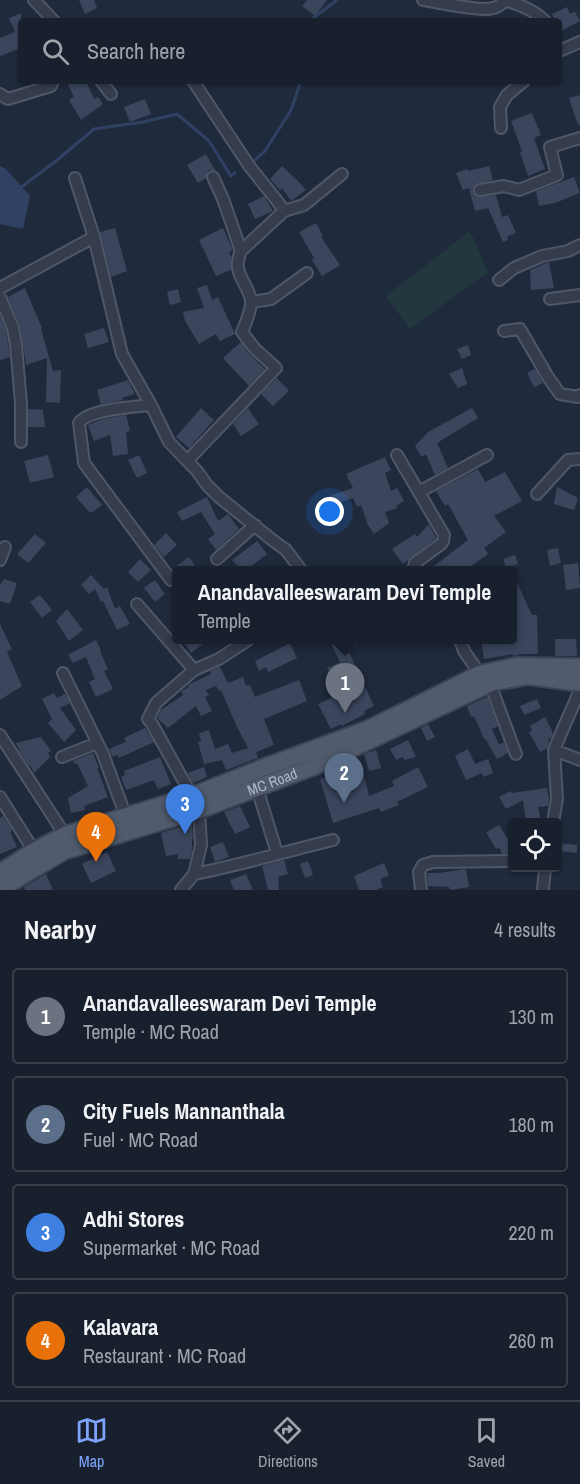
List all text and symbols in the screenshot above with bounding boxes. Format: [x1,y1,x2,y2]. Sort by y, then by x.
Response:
search box [18,18,562,84]
icon: search [39,35,72,68]
text: Search here [87,36,185,66]
your location [315,497,344,526]
popup [172,566,517,644]
text: Anandavalleeswaram Devi Temple [198,577,491,607]
text: Temple [198,607,251,634]
pin: 1 [326,664,364,713]
pin: 2 [324,754,364,803]
street label: MC Road [244,763,300,801]
pin: 3 [166,784,204,834]
pin: 4 [76,812,116,862]
map controls [508,818,562,872]
button: locate [508,818,562,872]
text: Nearby [24,912,96,947]
text: 4 results [494,916,556,943]
text: Anandavalleeswaram Devi Temple [83,988,376,1018]
text: 1 [41,1003,50,1030]
text: 130 m [508,1003,554,1030]
text: Temple · MC Road [83,1018,219,1045]
text: City Fuels Mannanthala [83,1096,285,1126]
text: 2 [41,1111,50,1138]
text: 180 m [508,1111,554,1138]
text: Fuel · MC Road [83,1126,198,1153]
text: Adhi Stores [83,1204,184,1234]
text: 3 [41,1219,50,1246]
text: 220 m [508,1219,554,1246]
text: Supermarket · MC Road [83,1234,260,1261]
text: Kalavara [83,1312,158,1342]
text: 4 [41,1327,50,1354]
text: 260 m [508,1327,554,1354]
text: Restaurant · MC Road [83,1342,246,1369]
tab: Map [75,1414,108,1472]
tab: Directions [258,1414,318,1472]
tab: Saved [468,1414,505,1472]

